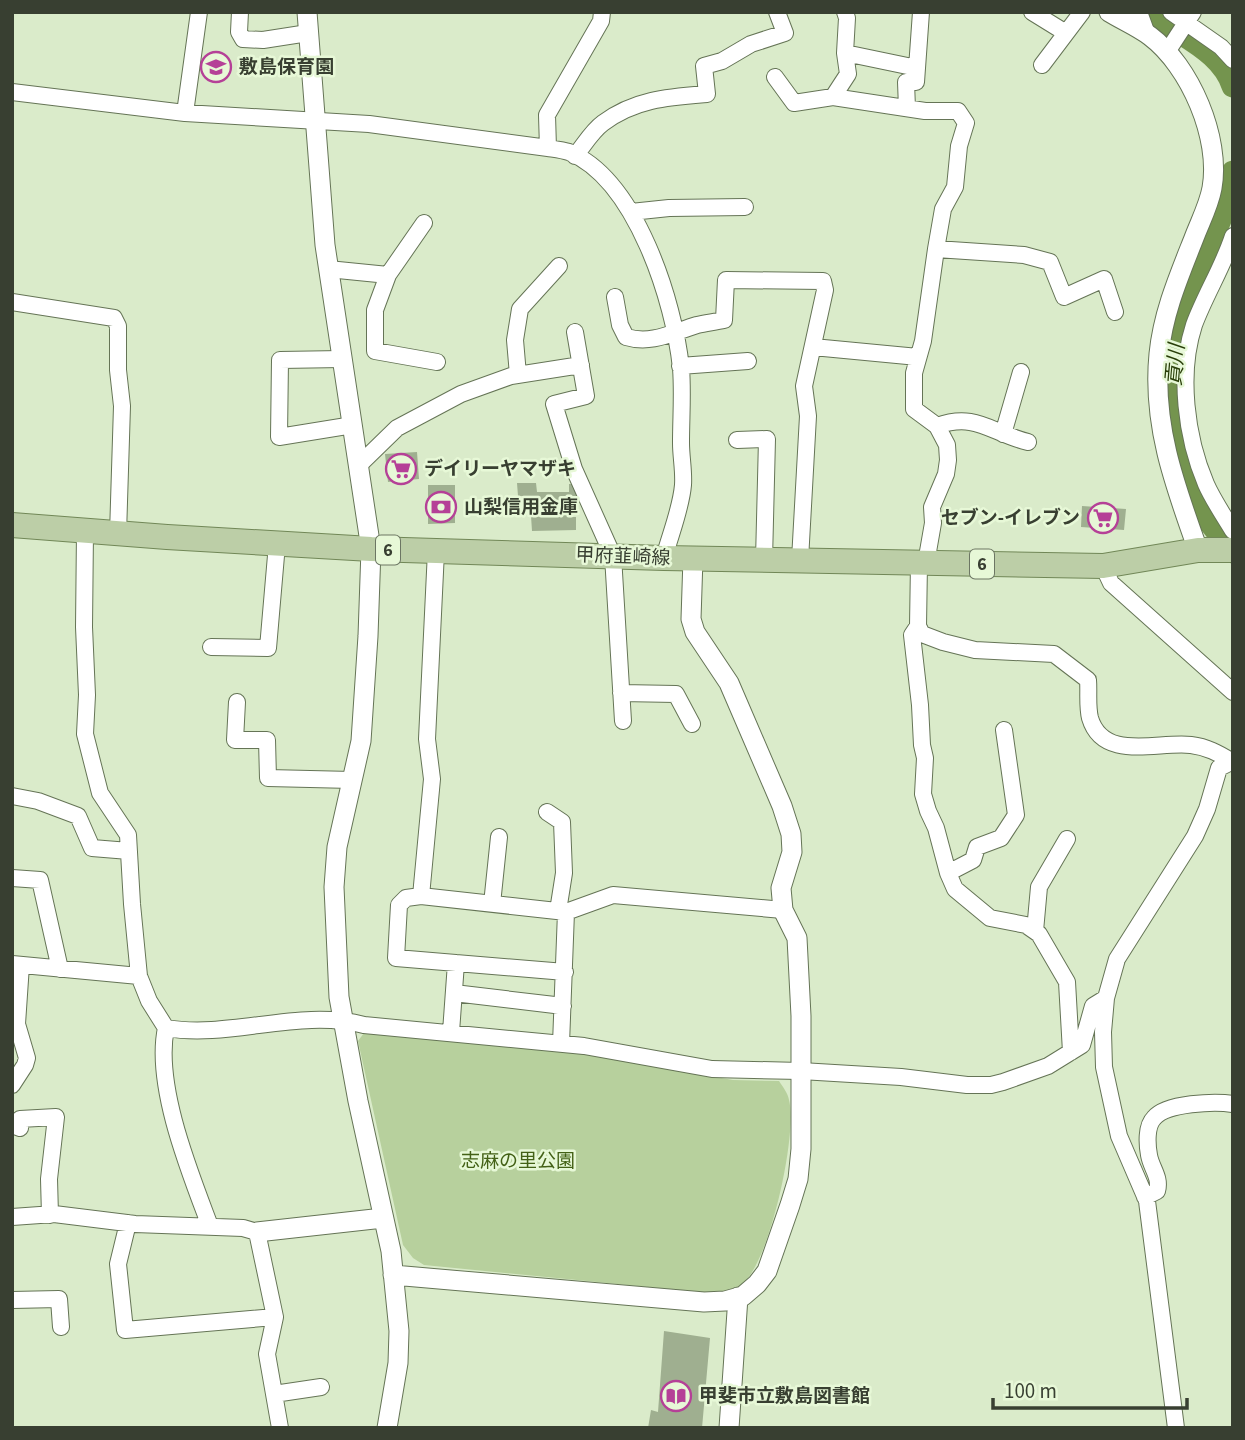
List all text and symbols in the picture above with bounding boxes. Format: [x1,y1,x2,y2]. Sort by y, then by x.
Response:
school or university icon: 敷島保育園 [199,50,233,84]
place label: 敷島保育園 [239,54,334,81]
water label: 貢川 [1158,341,1192,387]
supermarket icon: デイリーヤマザキ [384,452,418,486]
place label: デイリーヤマザキ [424,456,576,483]
bank icon: 山梨信用金庫 [424,490,458,524]
place label: 山梨信用金庫 [464,494,578,521]
supermarket icon: セブン-イレブン [1086,501,1120,535]
place label: セブン-イレブン [941,505,1080,532]
road number: 6 [376,536,400,564]
street label: 甲府韮崎線 [575,542,671,572]
road number: 6 [970,550,994,578]
park label: 志麻の里公園 [461,1148,575,1175]
scale bar [993,1366,1187,1410]
text: 100 m [1004,1376,1057,1406]
library icon: 甲斐市立敷島図書館 [659,1379,693,1413]
place label: 甲斐市立敷島図書館 [699,1383,870,1410]

